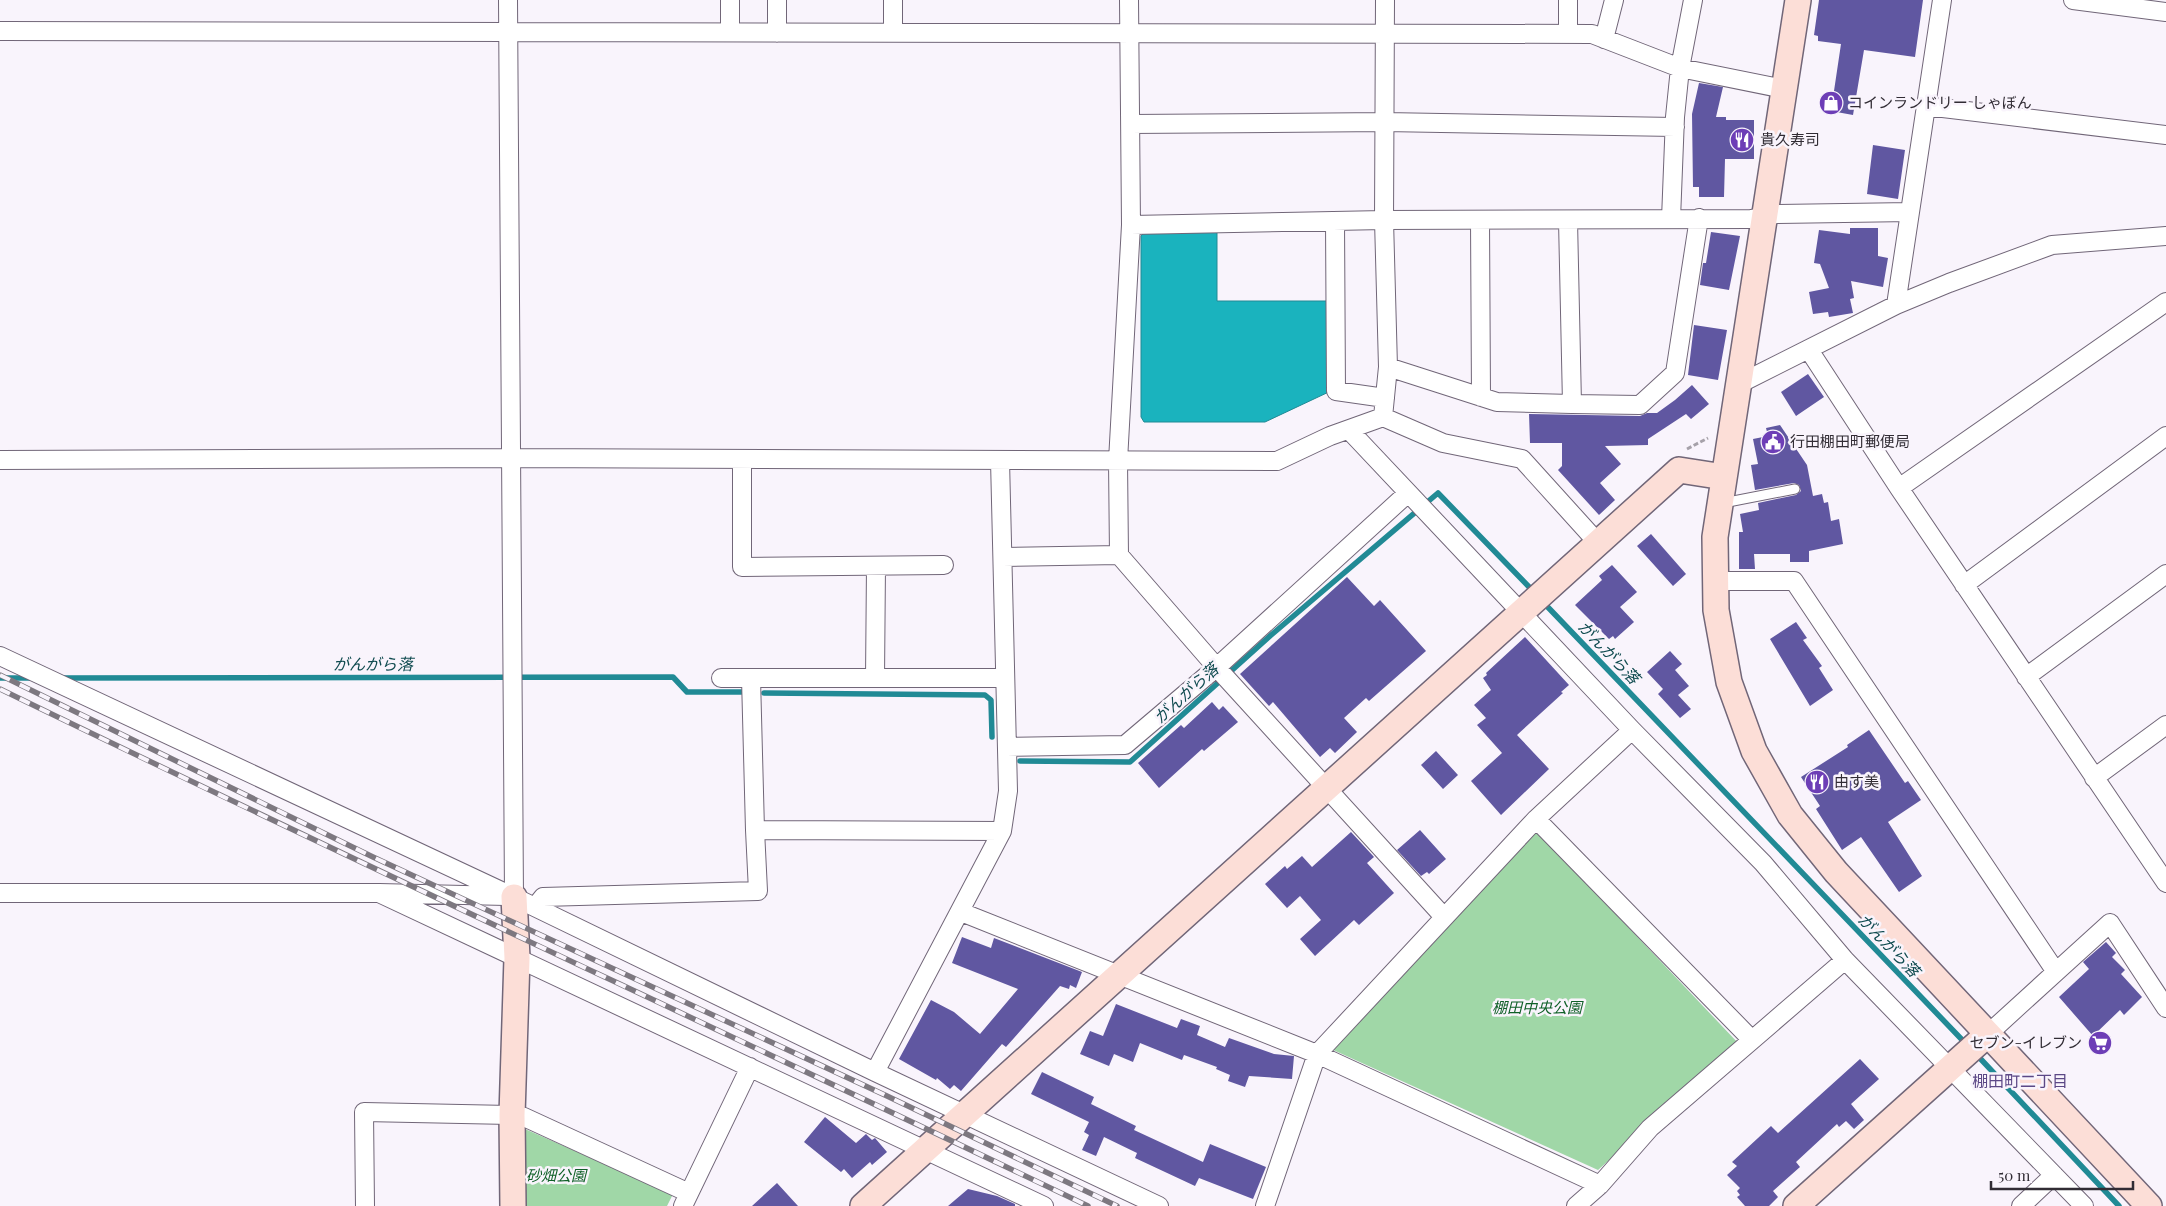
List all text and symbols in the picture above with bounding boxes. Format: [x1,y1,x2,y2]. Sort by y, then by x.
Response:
shop icon: コインランドリー しゃぼん [1818,90,1844,116]
place label: コインランドリー しゃぼん [1848,92,2032,112]
restaurant icon: 貴久寿司 [1729,127,1755,153]
place label: 貴久寿司 [1760,129,1820,149]
public building icon: 行田棚田町郵便局 [1760,429,1786,455]
place label: 行田棚田町郵便局 [1790,431,1910,451]
water label: がんがら落 [1574,616,1647,690]
water label: がんがら落 [333,653,416,674]
water label: がんがら落 [1149,656,1225,727]
restaurant icon: 由す美 [1804,769,1830,795]
place label: 由す美 [1834,771,1879,791]
water label: がんがら落 [1854,909,1927,983]
park label: 棚田中央公園 [1492,997,1584,1017]
supermarket icon: セブン-イレブン [2087,1030,2113,1056]
place label: セブン-イレブン [1970,1032,2082,1052]
district label: 棚田町二丁目 [1972,1070,2068,1091]
scale bar [1991,1158,2134,1190]
park label: 砂畑公園 [526,1165,588,1185]
text: 50 m [1998,1165,2031,1185]

